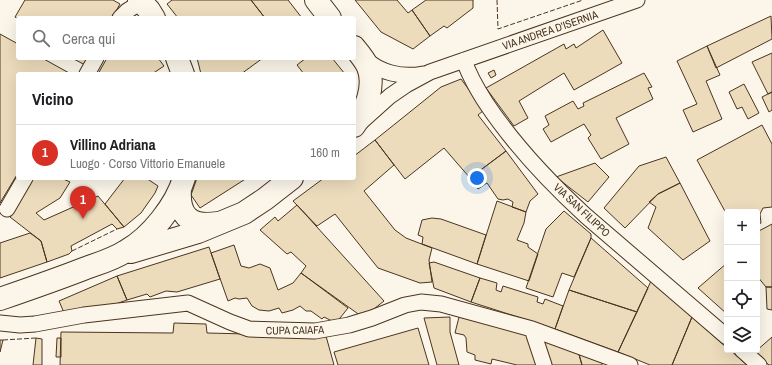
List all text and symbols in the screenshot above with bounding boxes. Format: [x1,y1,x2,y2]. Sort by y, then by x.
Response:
street label: VIA ANDREA D'ISERNIA [500,7,600,53]
search box [16,16,356,60]
icon: search [30,27,52,49]
text: Cerca qui [62,28,115,49]
text: Vicino [32,87,74,110]
text: Villino Adriana [70,134,155,155]
text: 1 [42,144,48,161]
text: 160 m [310,144,340,161]
text: Luogo · Corso Vittorio Emanuele [70,155,225,172]
your location [467,168,487,188]
street label: VIA SAN FILIPPO [551,180,613,240]
pin: 1 [70,186,96,219]
map controls [724,209,760,353]
button: + [724,209,760,245]
button: − [724,245,760,281]
button: locate [724,281,760,317]
button: layers [724,317,760,353]
street label: CUPA CAIAFA [266,322,325,338]

